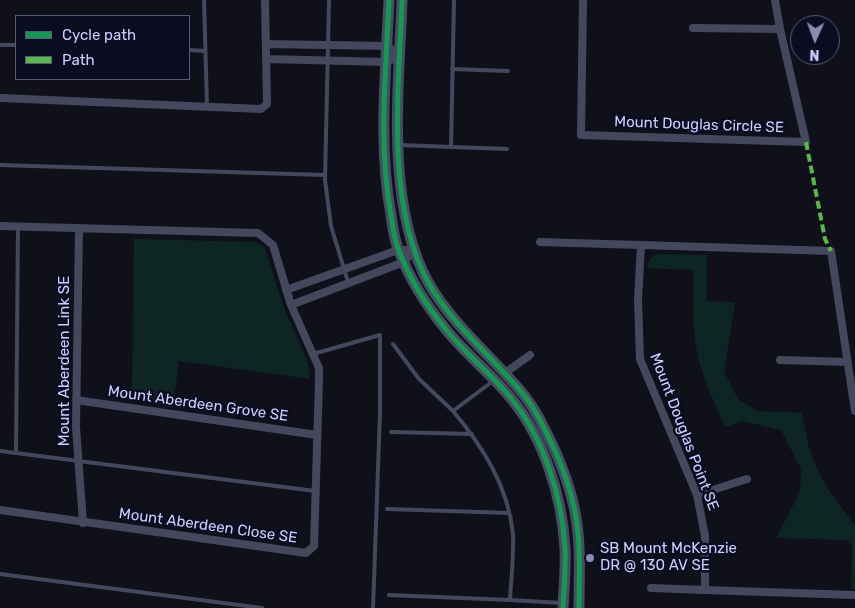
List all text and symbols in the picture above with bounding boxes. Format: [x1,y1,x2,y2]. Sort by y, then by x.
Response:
legend [15,15,190,80]
north arrow [790,15,840,65]
text: Cycle path [62,26,136,44]
text: N [809,46,820,63]
text: Path [62,51,95,69]
street label: Mount Douglas Circle SE [614,113,784,137]
street label: Mount Aberdeen Link SE [56,276,74,446]
street label: Mount Douglas Point SE [646,351,722,513]
street label: Mount Aberdeen Grove SE [107,382,289,426]
street label: Mount Aberdeen Close SE [118,505,298,547]
place label: SB Mount McKenzie DR @ 130 AV SE [600,540,737,575]
marker: SB Mount McKenzie DR @ 130 AV SE [584,552,596,564]

